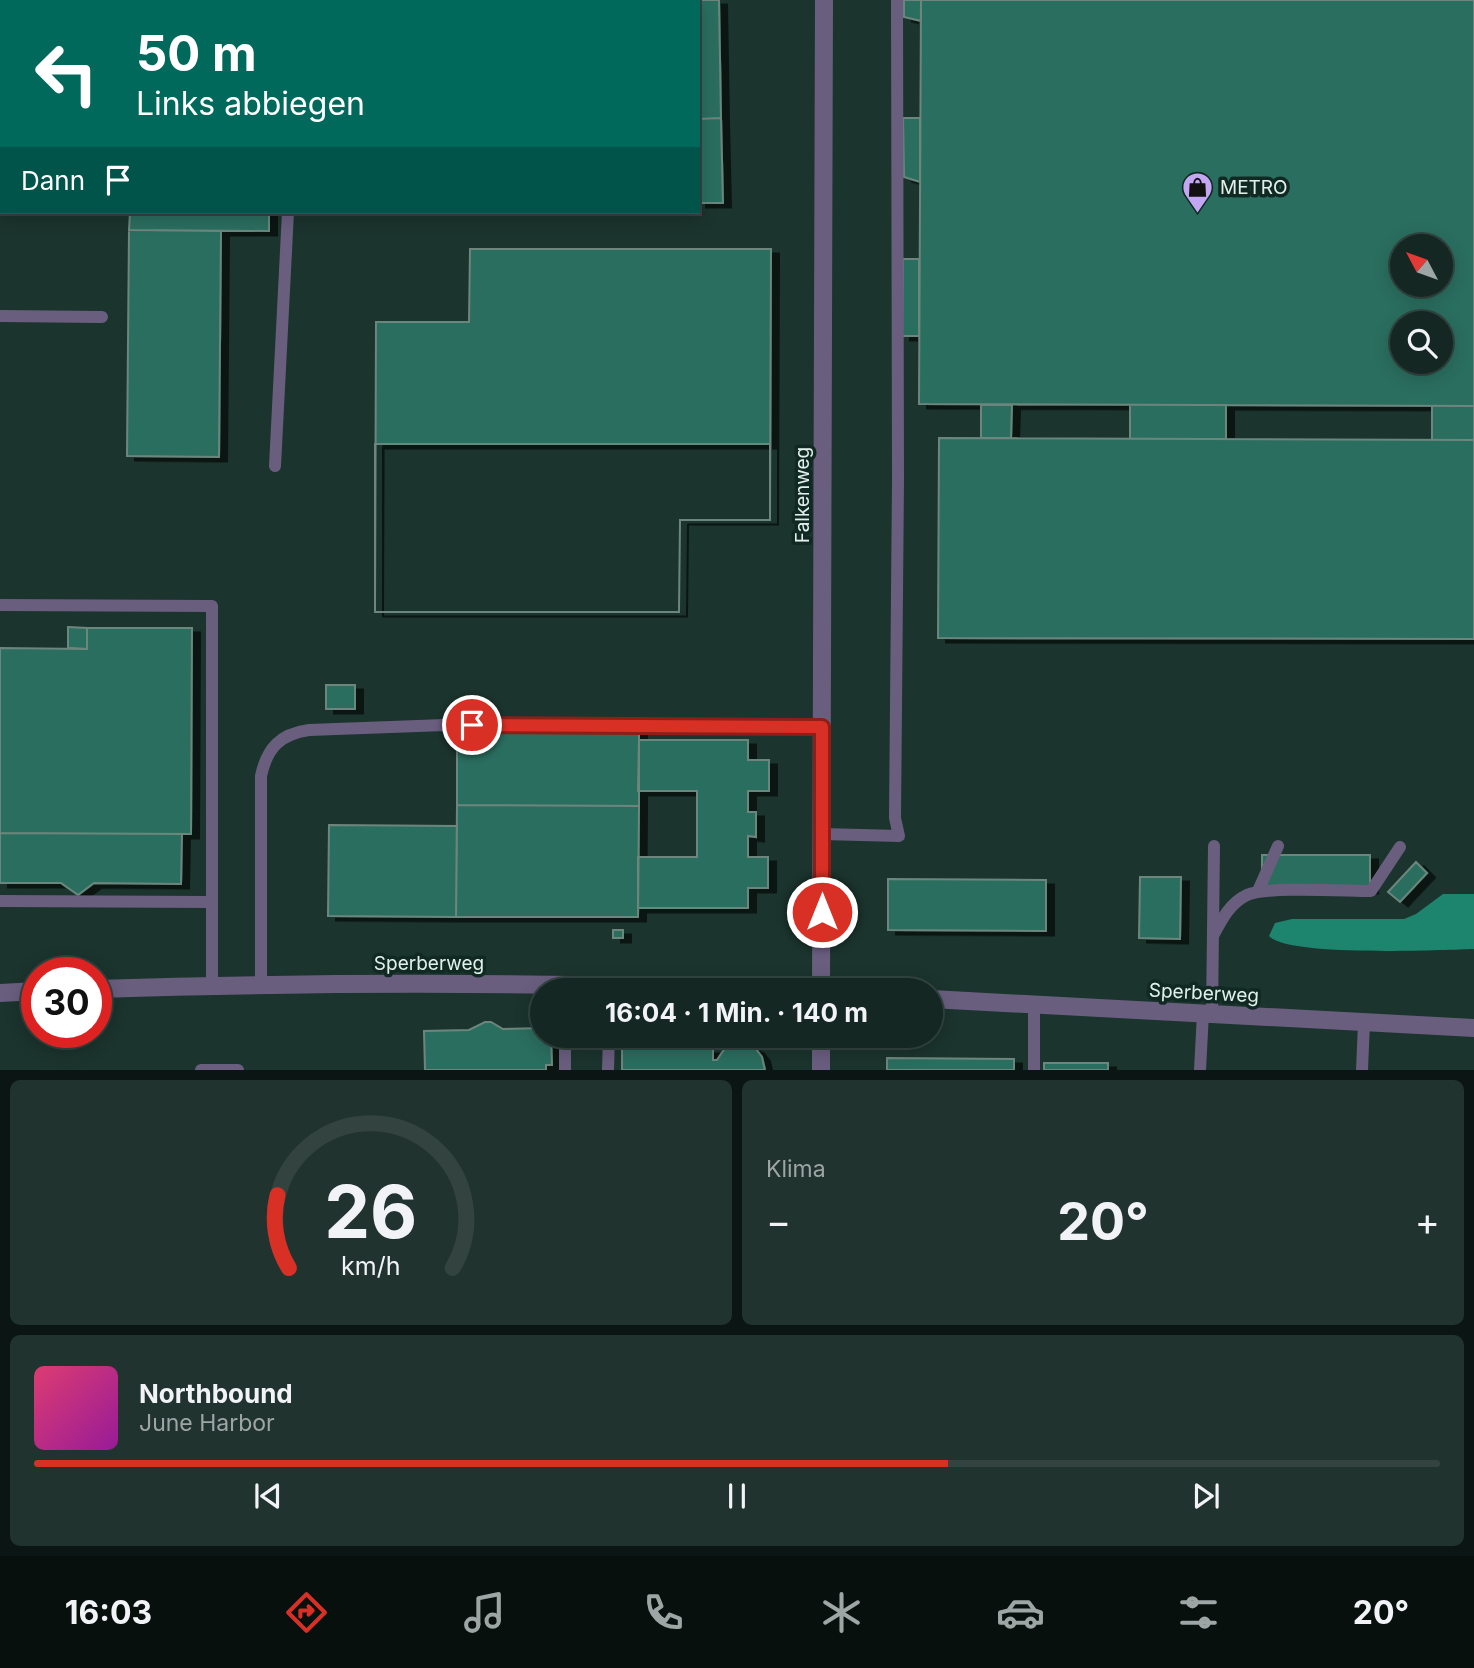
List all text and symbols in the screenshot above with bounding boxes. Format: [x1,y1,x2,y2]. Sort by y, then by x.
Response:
text: 50 m [136,24,257,83]
icon: left [21,28,112,119]
text: Links abbiegen [136,84,365,123]
icon: arrive [99,161,137,199]
text: Dann [21,165,85,196]
shop icon: METRO [1180,170,1214,214]
place label: METRO [1220,176,1288,199]
north arrow [1390,234,1452,298]
map controls [1390,234,1453,374]
button: search [1390,311,1453,374]
street label: Falkenweg [791,447,814,543]
pin [442,695,502,755]
icon: arrive [453,706,491,744]
position arrow [785,875,859,949]
street label: Sperberweg [374,952,484,975]
speed limit sign: 30 [21,957,112,1048]
street label: Sperberweg [1148,979,1260,1007]
text: 16:04 · 1 Min. · 140 m [605,997,868,1028]
text: Klima [766,1155,826,1183]
text: 26 [324,1168,418,1257]
text: 20° [1057,1190,1149,1253]
text: − [766,1198,791,1244]
text: + [1415,1198,1440,1244]
text: km/h [341,1251,401,1281]
text: Northbound [139,1378,293,1409]
text: June Harbor [139,1409,275,1437]
icon: previous [249,1477,287,1515]
icon: pause [718,1477,756,1515]
icon: next [1187,1477,1225,1515]
icon: directions [282,1588,331,1637]
icon: music [460,1588,509,1637]
icon: phone [639,1588,688,1637]
icon: climate [817,1588,866,1637]
icon: car [996,1588,1045,1637]
icon: filters [1174,1588,1223,1637]
text: 16:03 [65,1593,152,1632]
text: 20° [1353,1593,1409,1632]

